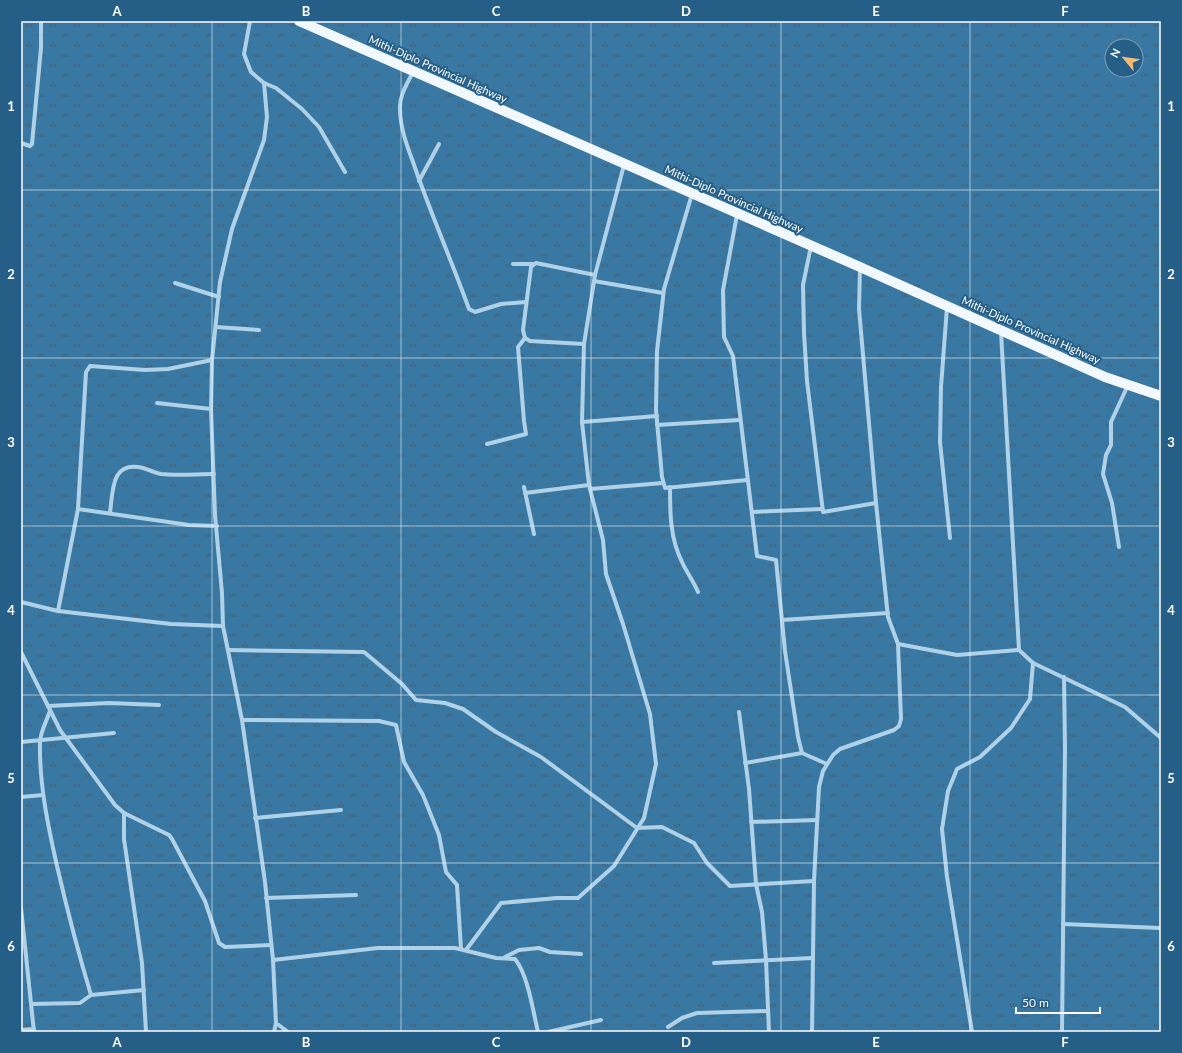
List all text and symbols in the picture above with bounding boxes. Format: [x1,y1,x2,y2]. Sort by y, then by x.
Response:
text: A [111,3,122,19]
text: B [302,3,311,19]
text: C [492,3,501,19]
text: D [681,3,691,19]
text: E [872,3,880,19]
text: F [1061,3,1069,19]
street label: Mithi-Diplo Provincial Highway [367,32,510,105]
north arrow [1104,38,1144,78]
text: N [1107,46,1123,60]
text: 1 [7,98,15,114]
text: 1 [1167,98,1175,114]
street label: Mithi-Diplo Provincial Highway [663,162,806,235]
text: 2 [7,266,15,282]
text: 2 [1167,266,1175,282]
street label: Mithi-Diplo Provincial Highway [960,293,1103,366]
text: 3 [7,434,15,450]
text: 3 [1167,434,1175,450]
text: 4 [7,602,15,618]
text: 4 [1167,602,1175,618]
text: 5 [7,770,15,786]
text: 5 [1167,770,1175,786]
text: 6 [7,938,15,954]
text: 6 [1167,938,1175,954]
scale bar [1016,989,1100,1015]
text: 50 m [1022,995,1049,1010]
text: A [111,1034,122,1050]
text: B [302,1034,311,1050]
text: C [492,1034,501,1050]
text: D [681,1034,691,1050]
text: E [872,1034,880,1050]
text: F [1061,1034,1069,1050]

